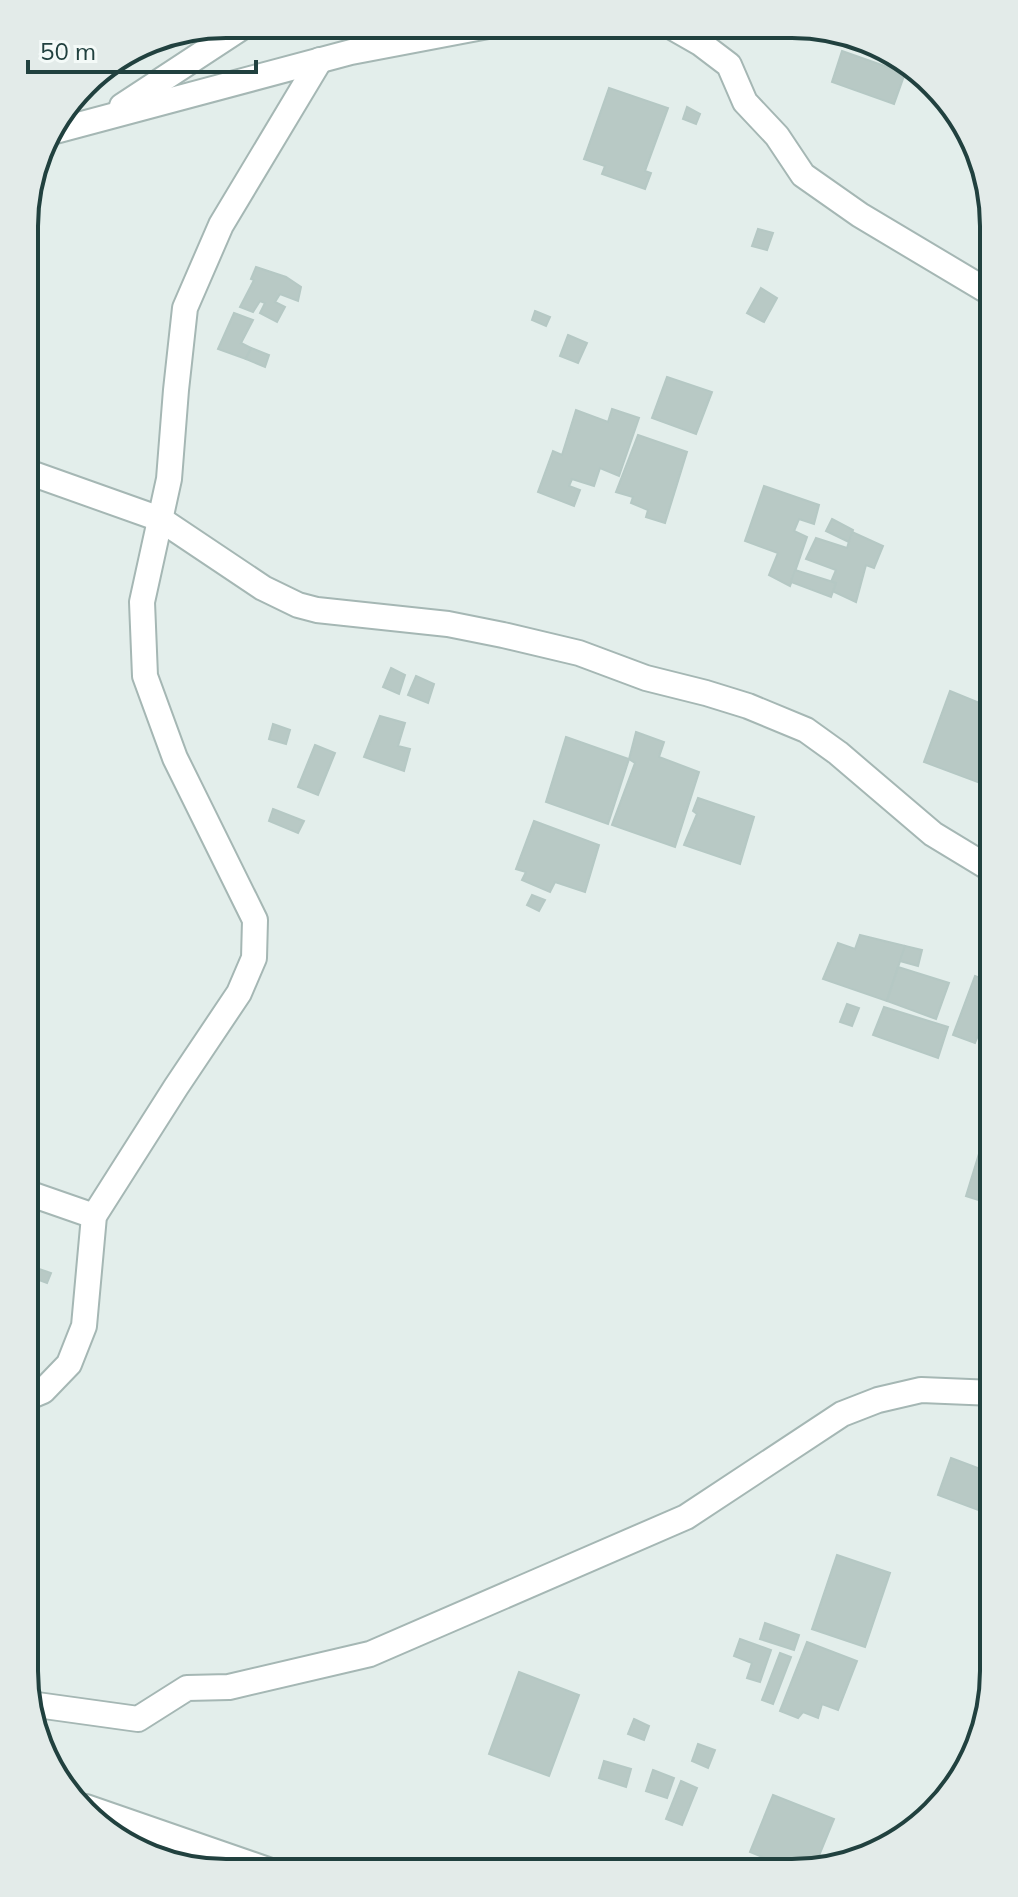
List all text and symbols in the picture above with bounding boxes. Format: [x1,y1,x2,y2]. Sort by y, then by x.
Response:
scale bar [28,24,256,74]
text: 50 m [40,36,96,66]

